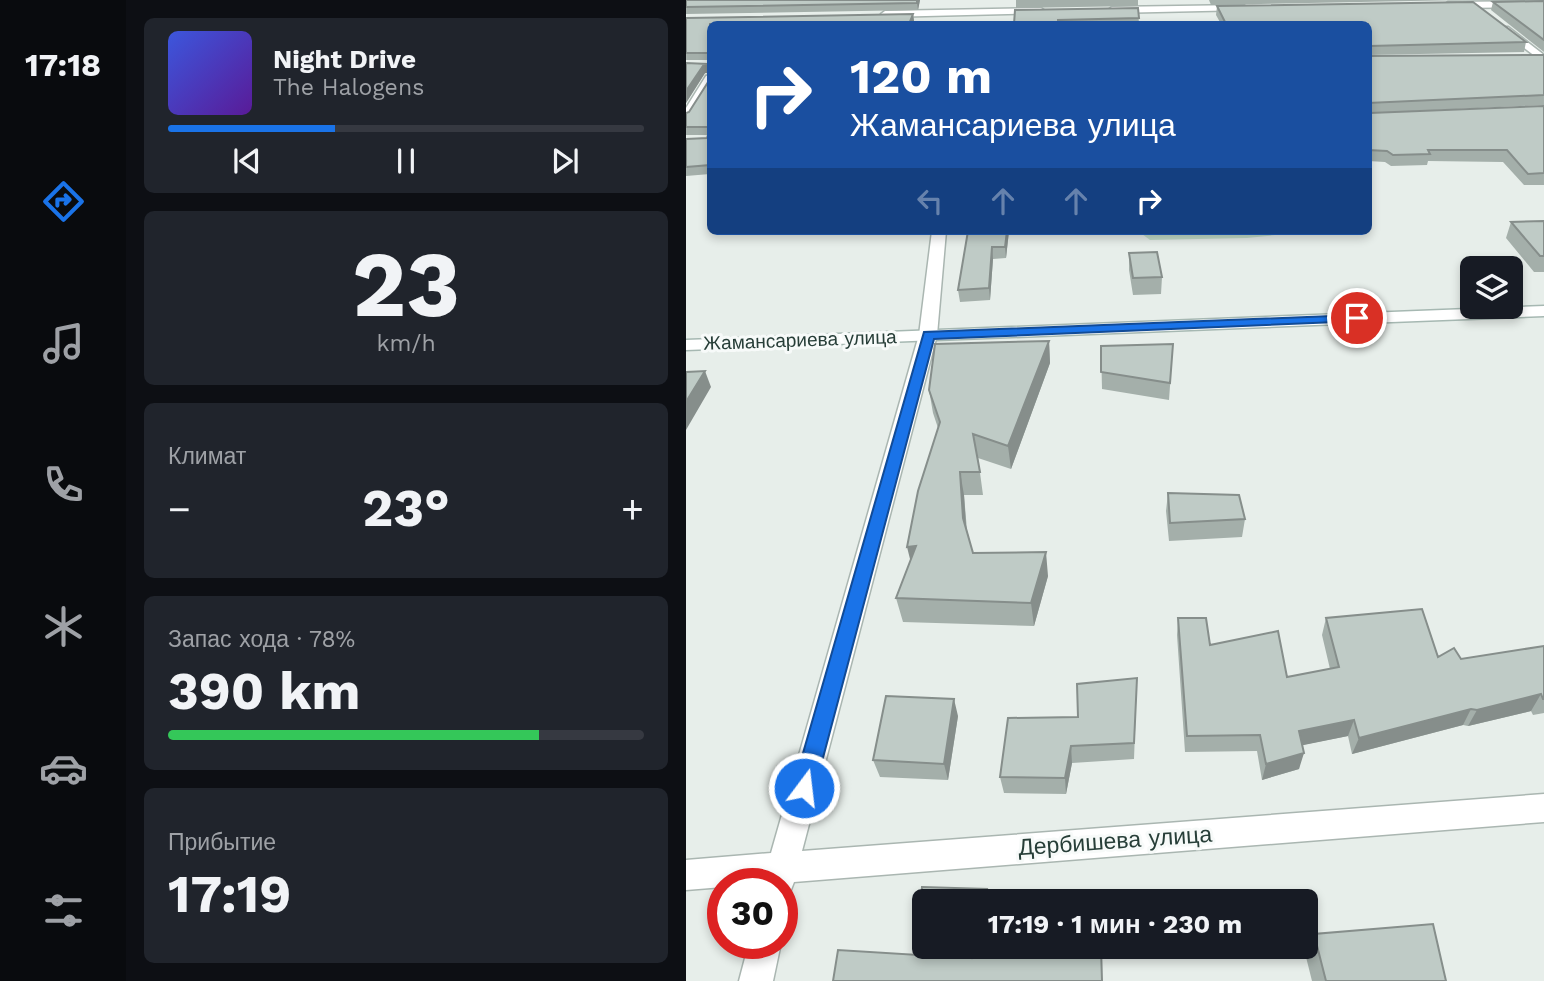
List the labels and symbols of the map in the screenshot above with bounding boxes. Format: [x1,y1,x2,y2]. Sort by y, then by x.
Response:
pin [1327,288,1387,348]
street label: Жамансариева улица [703,325,897,355]
position arrow [767,751,841,825]
street label: Дербишева улица [1017,821,1213,861]
speed limit sign: 30 [707,868,798,959]

